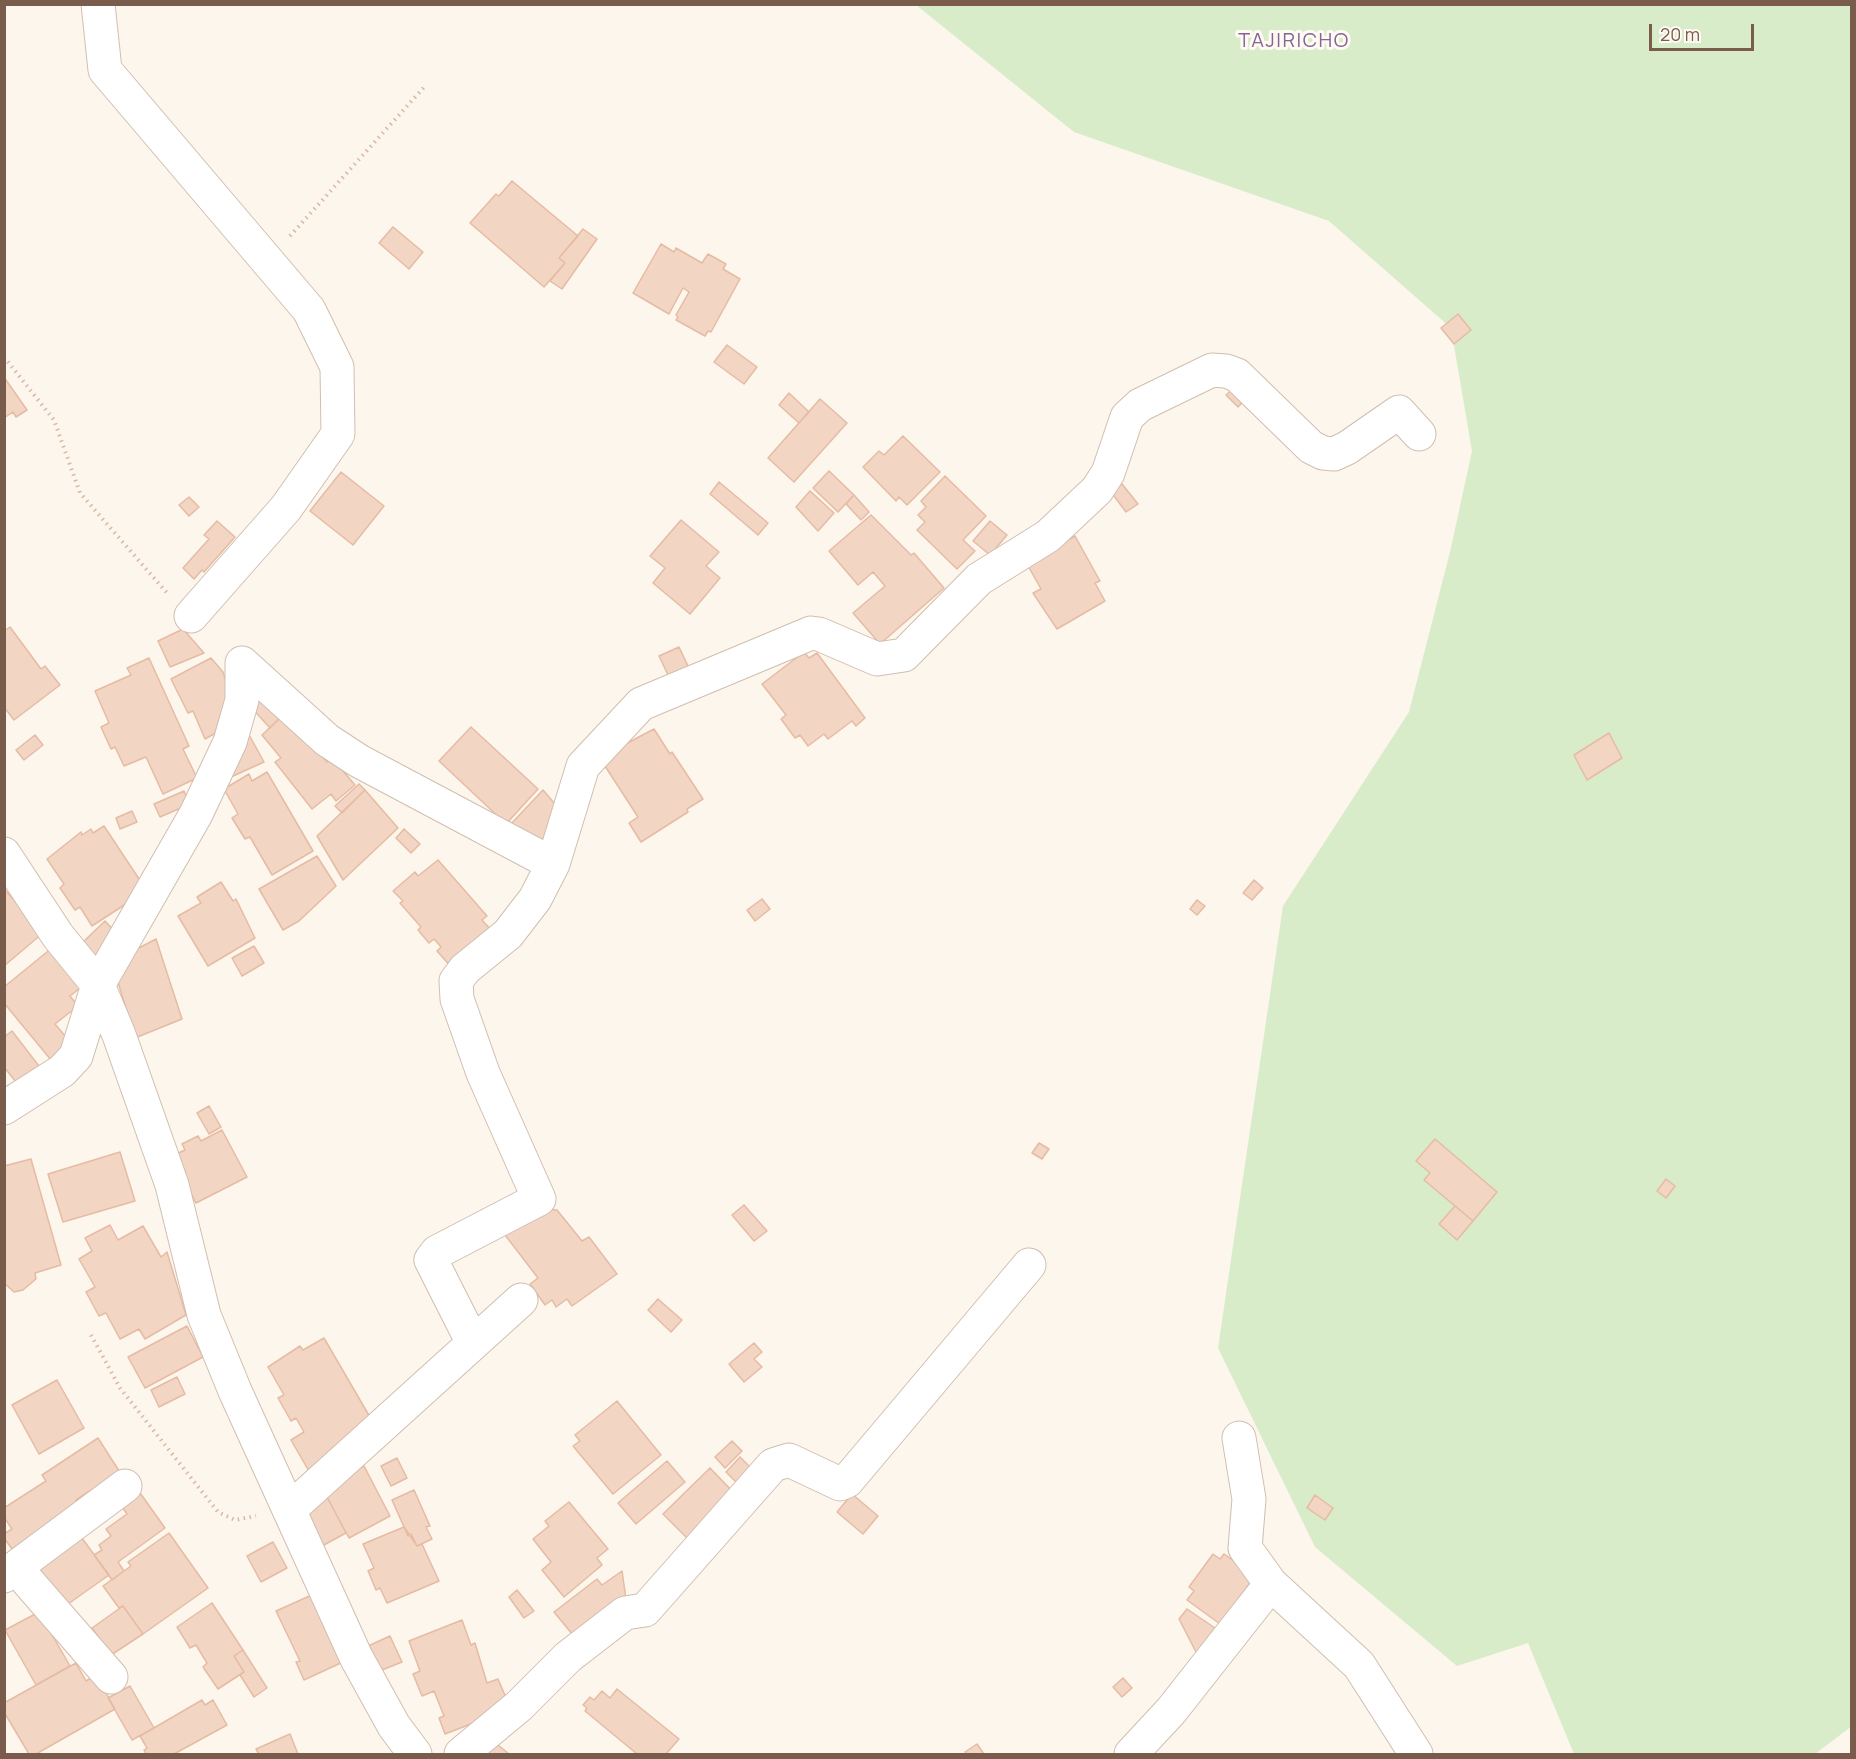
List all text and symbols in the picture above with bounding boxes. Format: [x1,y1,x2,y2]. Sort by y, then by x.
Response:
scale bar [1652,12,1757,50]
text: 20 m [1660,22,1700,46]
district label: TAJIRICHO [1238,29,1350,53]

